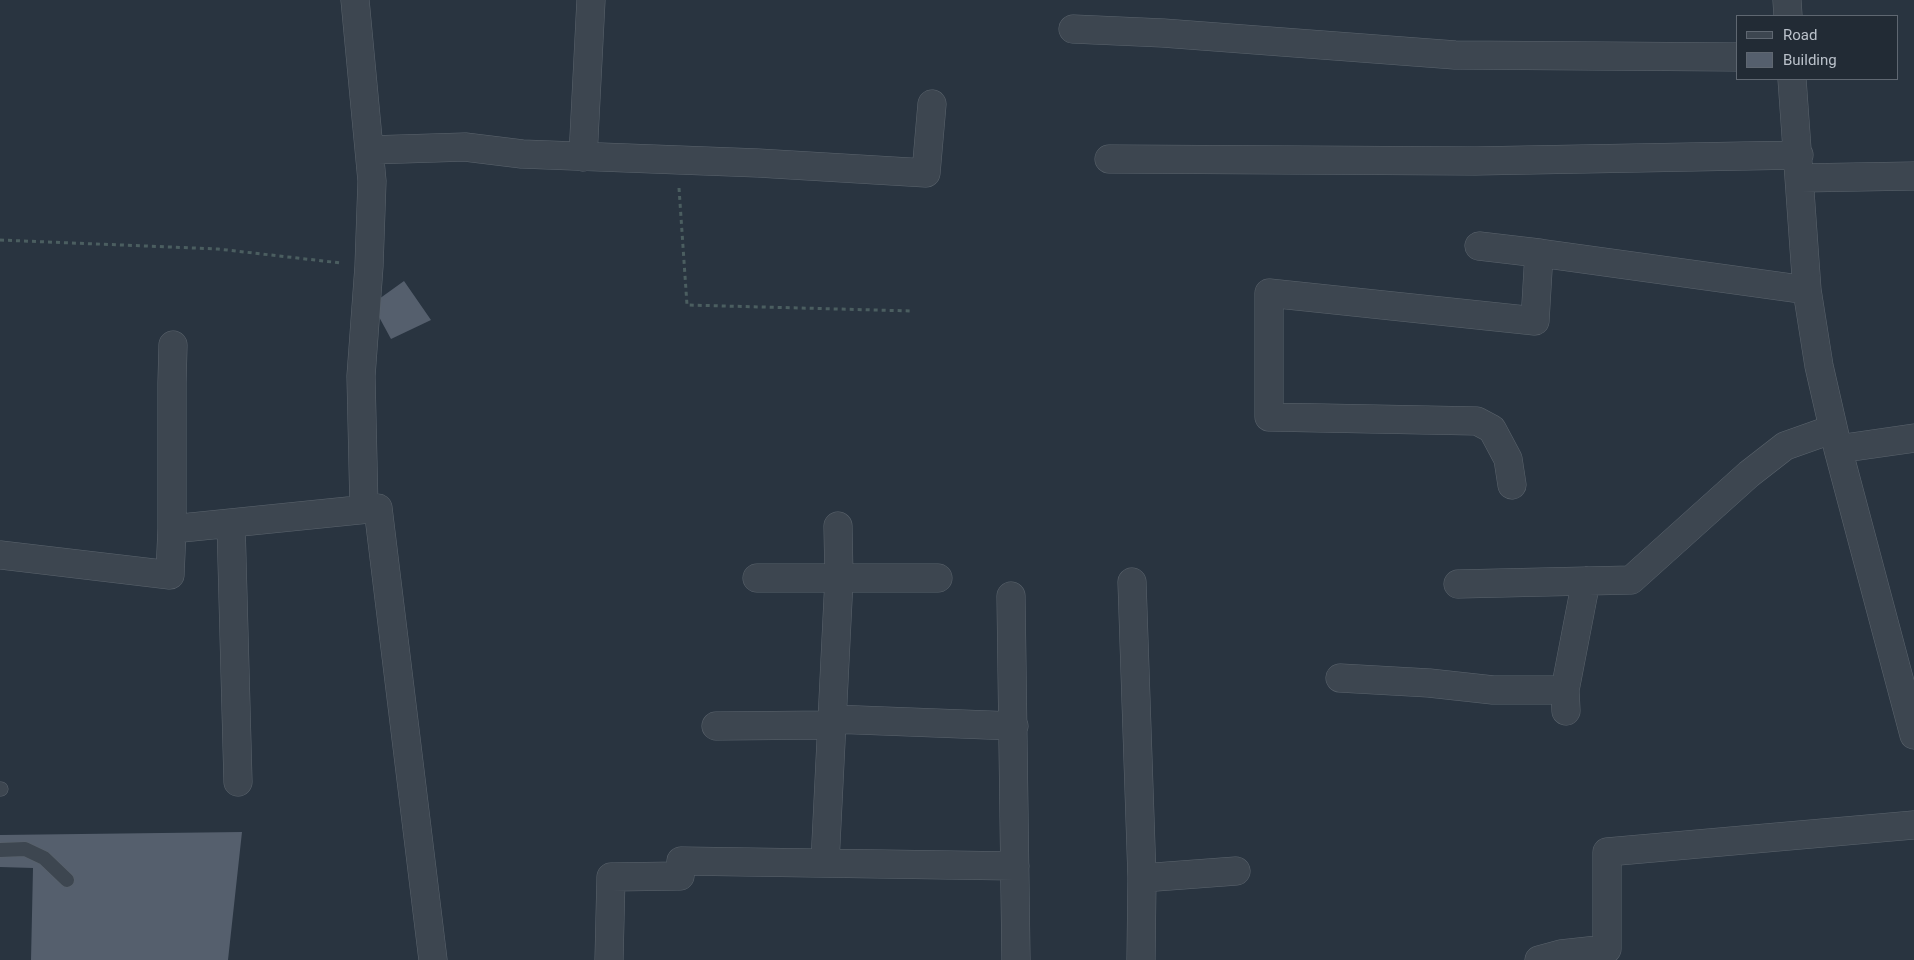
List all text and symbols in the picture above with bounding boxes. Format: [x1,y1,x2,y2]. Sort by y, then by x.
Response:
legend [1736,15,1899,80]
text: Road [1783,26,1817,44]
text: Building [1783,51,1837,69]

